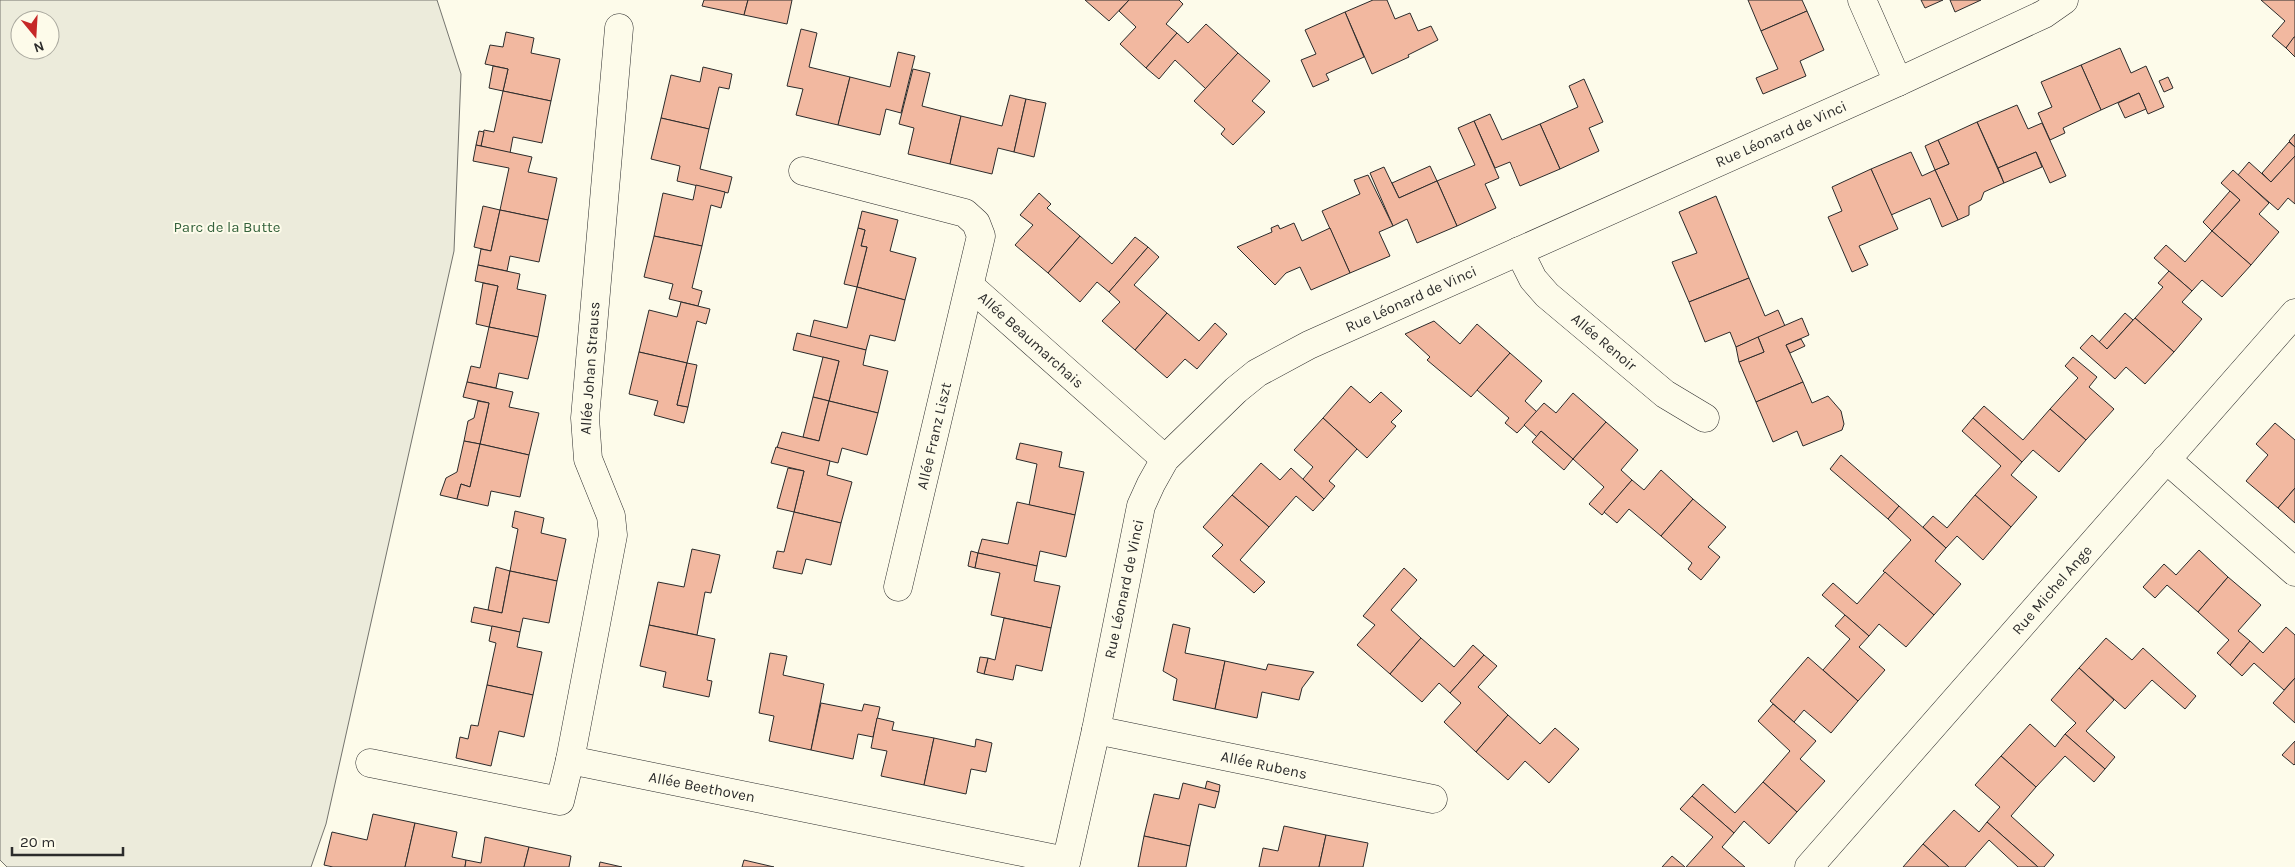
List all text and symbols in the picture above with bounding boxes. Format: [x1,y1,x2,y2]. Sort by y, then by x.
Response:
north arrow [10,10,60,60]
text: N [31,37,46,57]
street label: Rue Léonard de Vinci [1712,97,1850,171]
park label: Parc de la Butte [174,218,280,236]
street label: Rue Léonard de Vinci [1342,262,1480,336]
street label: Allée Beaumarchais [975,288,1087,392]
street label: Allée Johan Strauss [576,301,604,435]
street label: Allée Renoir [1568,309,1641,375]
street label: Allée Franz Liszt [913,380,955,491]
street label: Rue Léonard de Vinci [1100,518,1148,660]
street label: Rue Michel Ange [2008,542,2096,638]
street label: Allée Rubens [1219,747,1309,783]
street label: Allée Beethoven [647,768,757,806]
scale bar [12,824,124,856]
text: 20 m [20,833,55,851]

